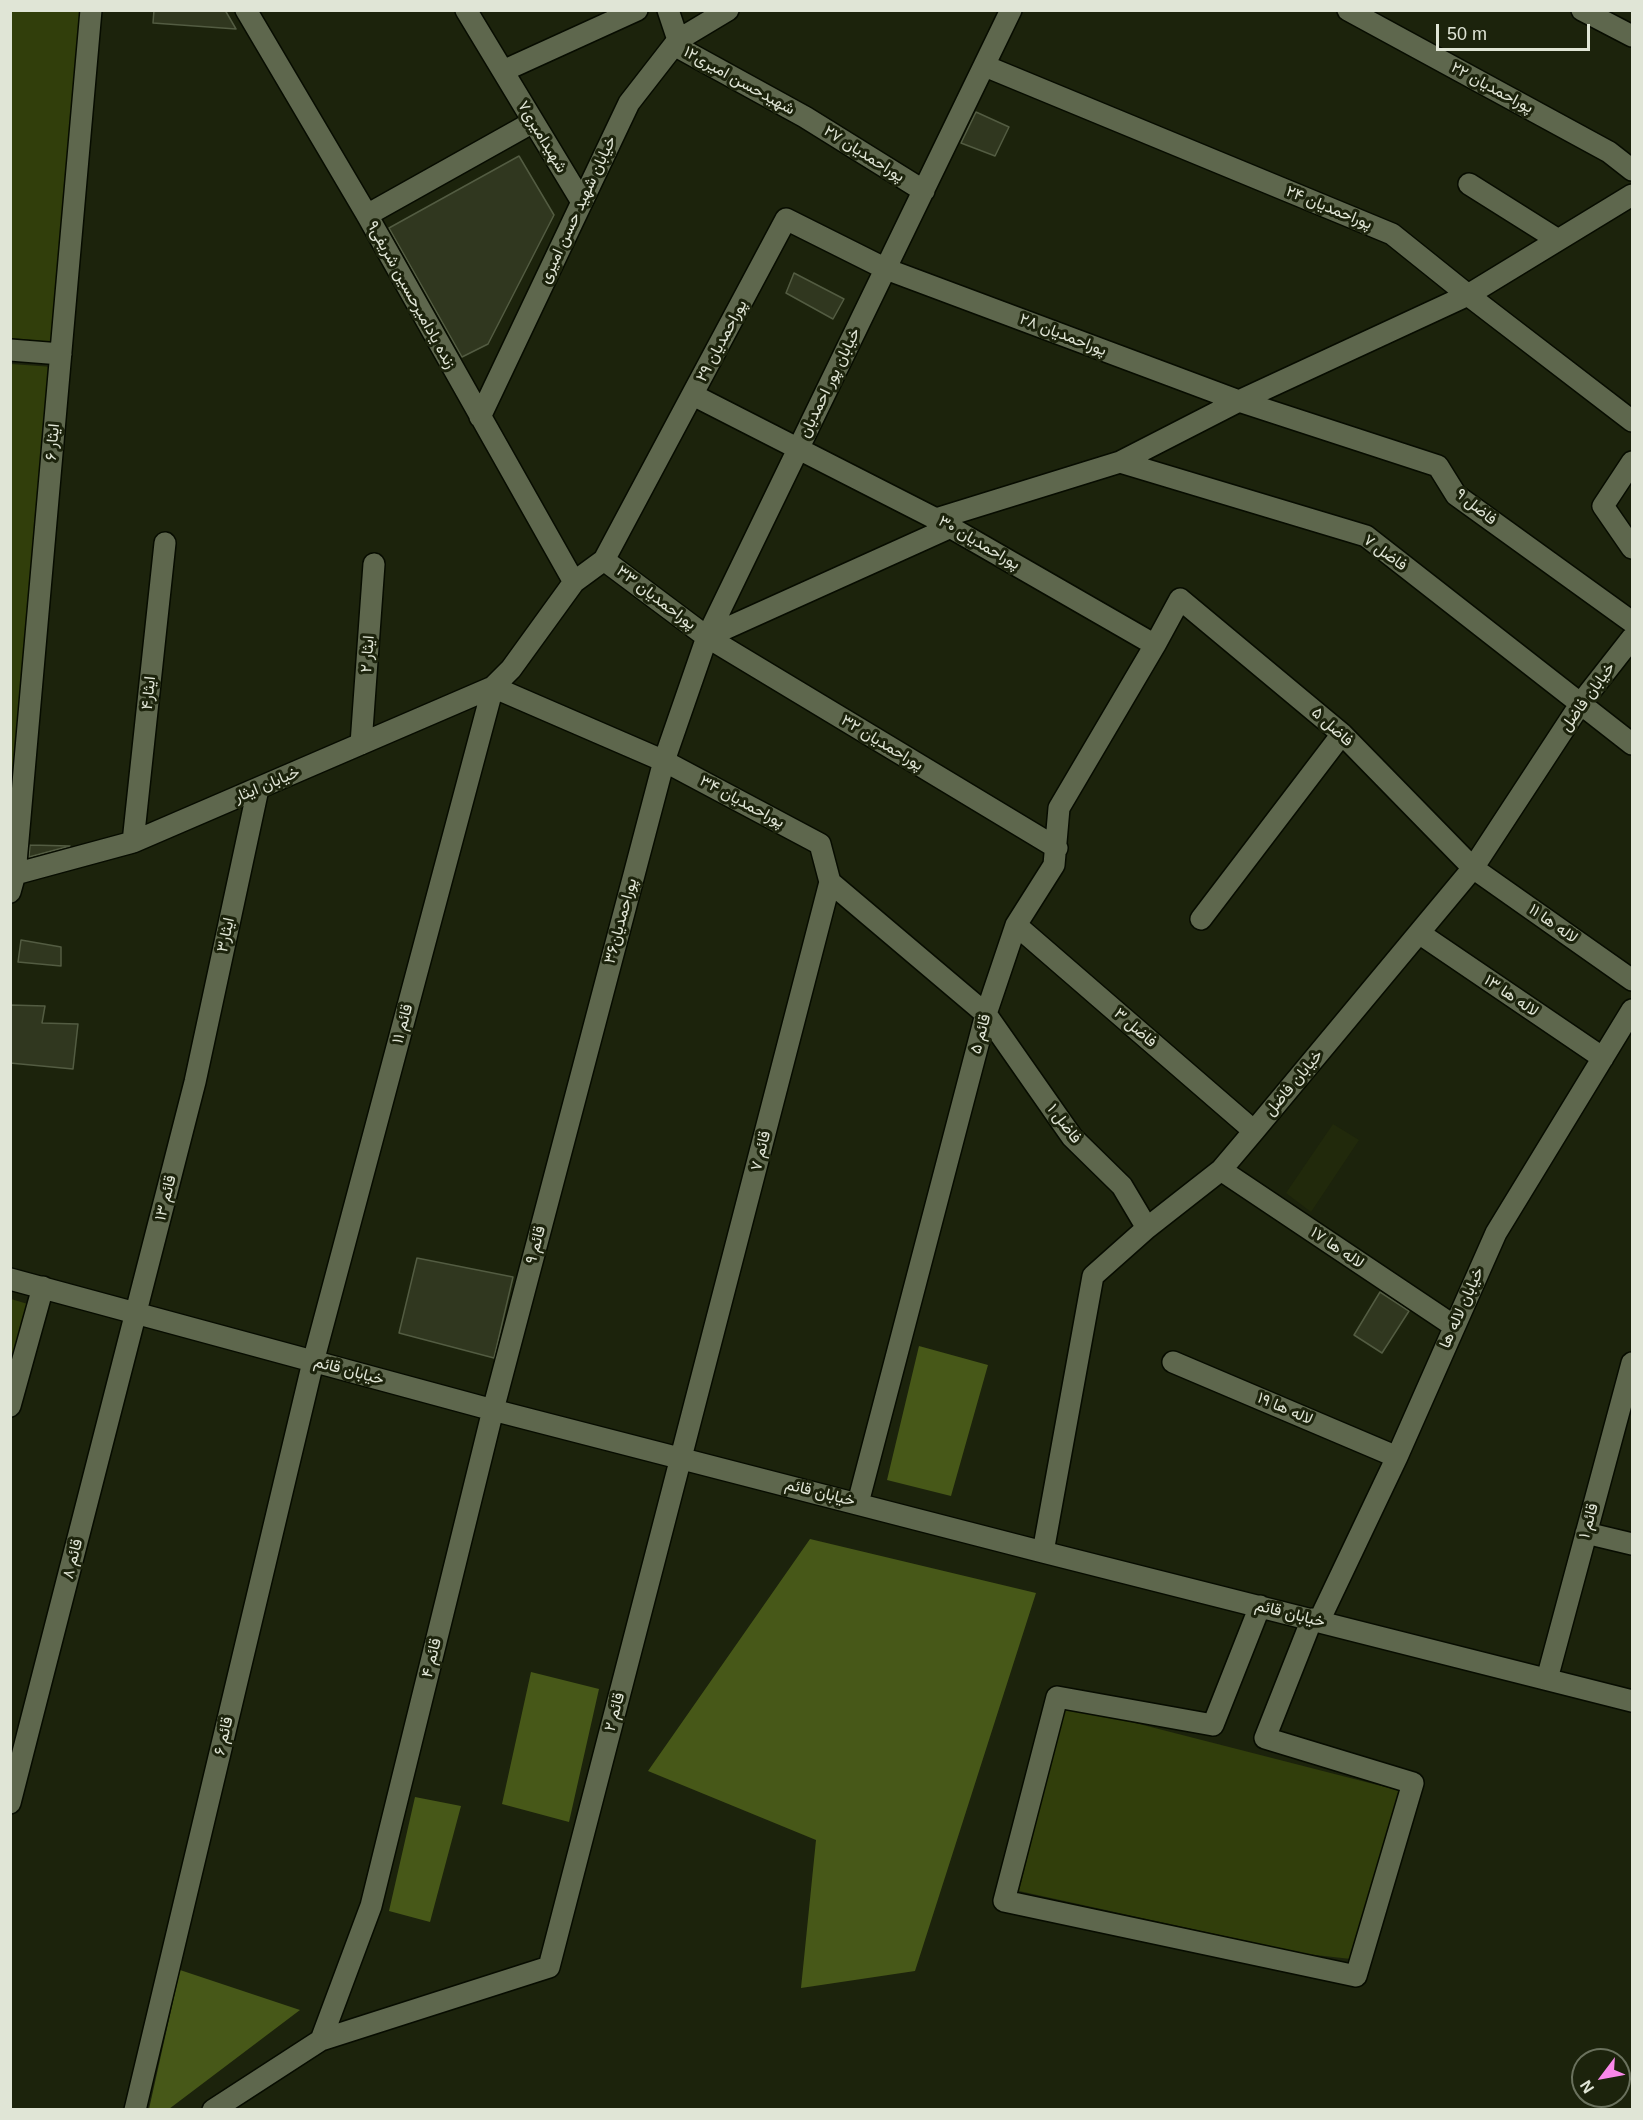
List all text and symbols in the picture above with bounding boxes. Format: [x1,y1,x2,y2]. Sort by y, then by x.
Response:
scale bar [1439,12,1594,50]
text: 50 m [1447,24,1487,44]
street label: شهیدحسن امیری۱۲ [680,43,798,119]
street label: پوراحمدیان ۲۲ [1447,58,1537,118]
street label: شهیدامیری۷ [513,98,571,176]
street label: پوراحمدیان ۲۷ [820,122,908,186]
street label: خیابان شهید حسن امیری [535,133,621,287]
street label: پوراحمدیان ۲۴ [1283,182,1375,234]
street label: زنده یادامیرحسین شریفی۹ [362,218,460,372]
street label: پوراحمدیان ۲۹ [692,297,752,385]
street label: پوراحمدیان ۲۸ [1017,310,1109,360]
street label: خیابان پور احمدیان [795,325,865,441]
street label: ایثار ۶ [42,423,64,461]
street label: فاضل ۹ [1451,485,1501,529]
street label: پوراحمدیان ۳۰ [935,512,1023,574]
street label: فاضل ۷ [1359,531,1411,575]
street label: پوراحمدیان ۳۳ [612,562,700,634]
street label: ایثار ۲ [357,635,379,673]
street label: خیابان فاضل [1557,659,1619,735]
street label: ایثار۴ [138,675,160,711]
street label: فاضل ۵ [1307,703,1357,751]
street label: پوراحمدیان ۳۲ [837,711,927,775]
street label: خیابان ایثار [231,763,303,807]
street label: پوراحمدیان ۳۴ [696,772,788,832]
street label: پوراحمدیان۳۶ [600,876,642,966]
street label: لاله ها ۱۱ [1525,900,1581,948]
street label: ایثار۳ [213,916,239,954]
street label: لاله ها ۱۳ [1480,971,1542,1021]
street label: قائم ۱۱ [389,1002,417,1046]
street label: فاضل ۳ [1110,1004,1160,1052]
street label: قائم ۵ [966,1012,996,1056]
street label: خیابان فاضل [1261,1046,1327,1120]
street label: فاضل ۱ [1043,1100,1085,1148]
street label: قائم ۷ [747,1129,775,1173]
street label: قائم ۱۳ [151,1173,181,1223]
street label: لاله ها ۱۷ [1307,1223,1367,1273]
street label: قائم ۹ [522,1224,550,1266]
street label: خیابان لاله ها [1436,1265,1488,1351]
street label: خیابان قائم [312,1352,386,1390]
street label: لاله ها ۱۹ [1254,1389,1316,1429]
street label: خیابان قائم [783,1475,857,1511]
street label: قائم ۱ [1575,1501,1603,1541]
street label: قائم ۸ [59,1537,87,1581]
street label: خیابان قائم [1253,1596,1327,1632]
street label: قائم ۴ [418,1636,446,1680]
street label: قائم ۲ [601,1691,629,1733]
street label: قائم ۶ [210,1715,238,1757]
north arrow [1571,2048,1631,2108]
text: N [1577,2077,1597,2096]

